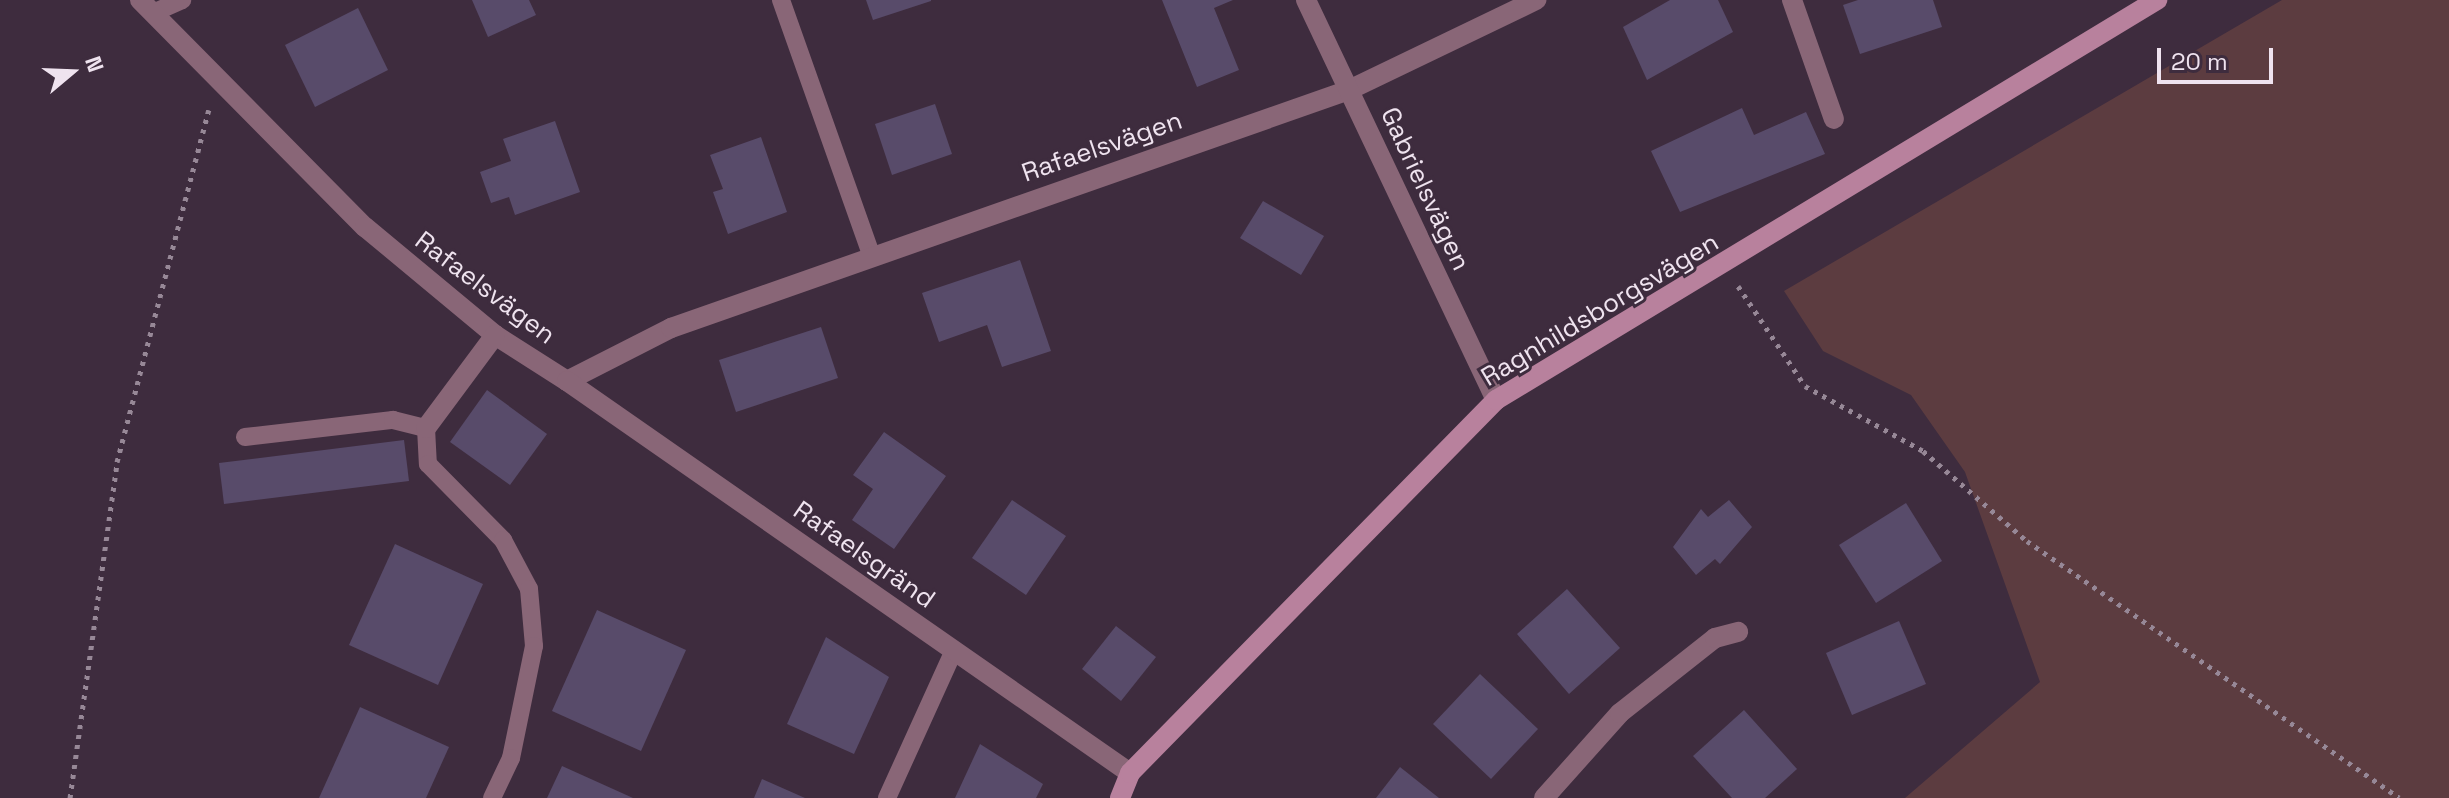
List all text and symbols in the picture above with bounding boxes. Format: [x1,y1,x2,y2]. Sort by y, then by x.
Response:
north arrow [32,32,112,112]
scale bar [2161,32,2277,82]
text: 20 m [2171,46,2228,77]
text: N [79,53,110,76]
street label: Gabrielsvägen [1374,103,1476,275]
street label: Rafaelsvägen [1018,105,1186,189]
street label: Rafaelsvägen [409,225,561,351]
street label: Ragnhildsborgsvägen [1476,227,1724,393]
street label: Rafaelsgränd [787,495,941,615]

